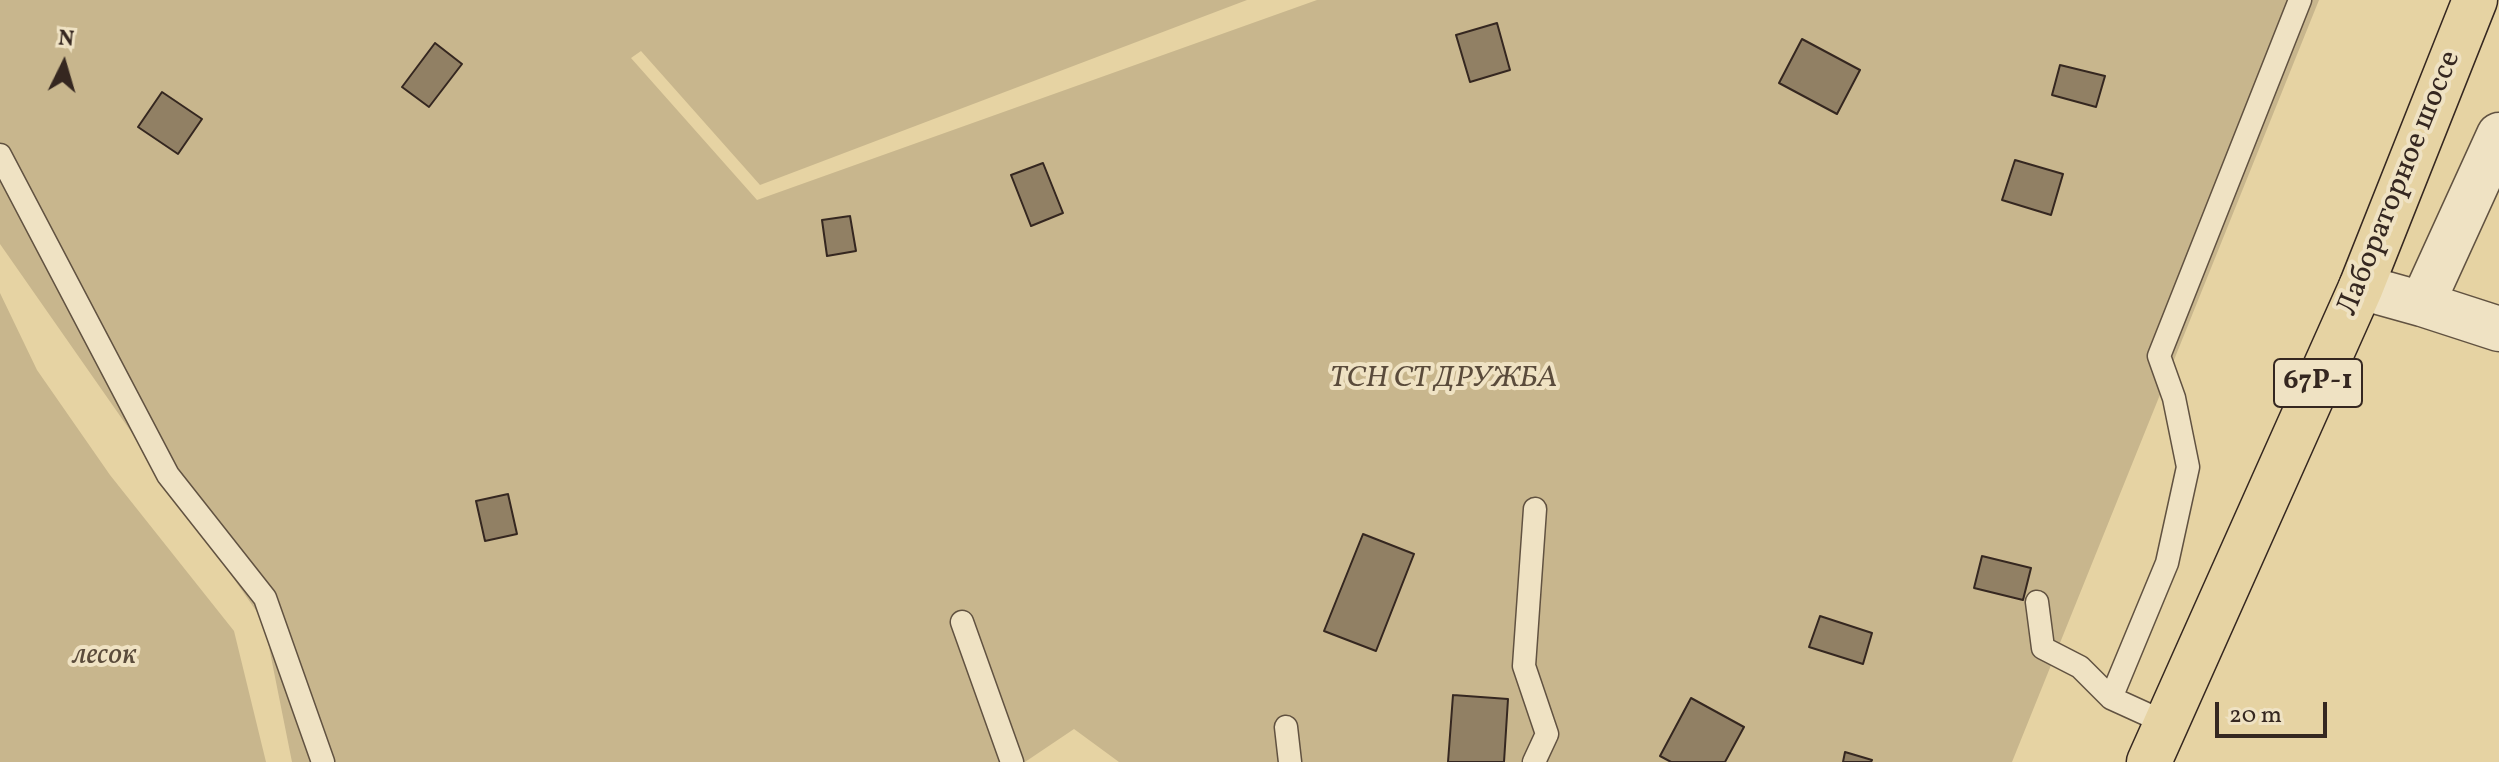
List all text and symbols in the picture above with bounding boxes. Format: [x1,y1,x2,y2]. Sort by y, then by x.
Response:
text: N [57,23,75,56]
north arrow [24,24,104,104]
street label: Лабораторное шоссе [2331,46,2471,322]
road number: 67Р-1 [2274,359,2362,407]
park label: ТСН СТ ДРУЖБА [1330,362,1558,398]
park label: лесок [72,639,136,675]
scale bar [2219,686,2331,736]
text: 20 m [2229,699,2282,733]

